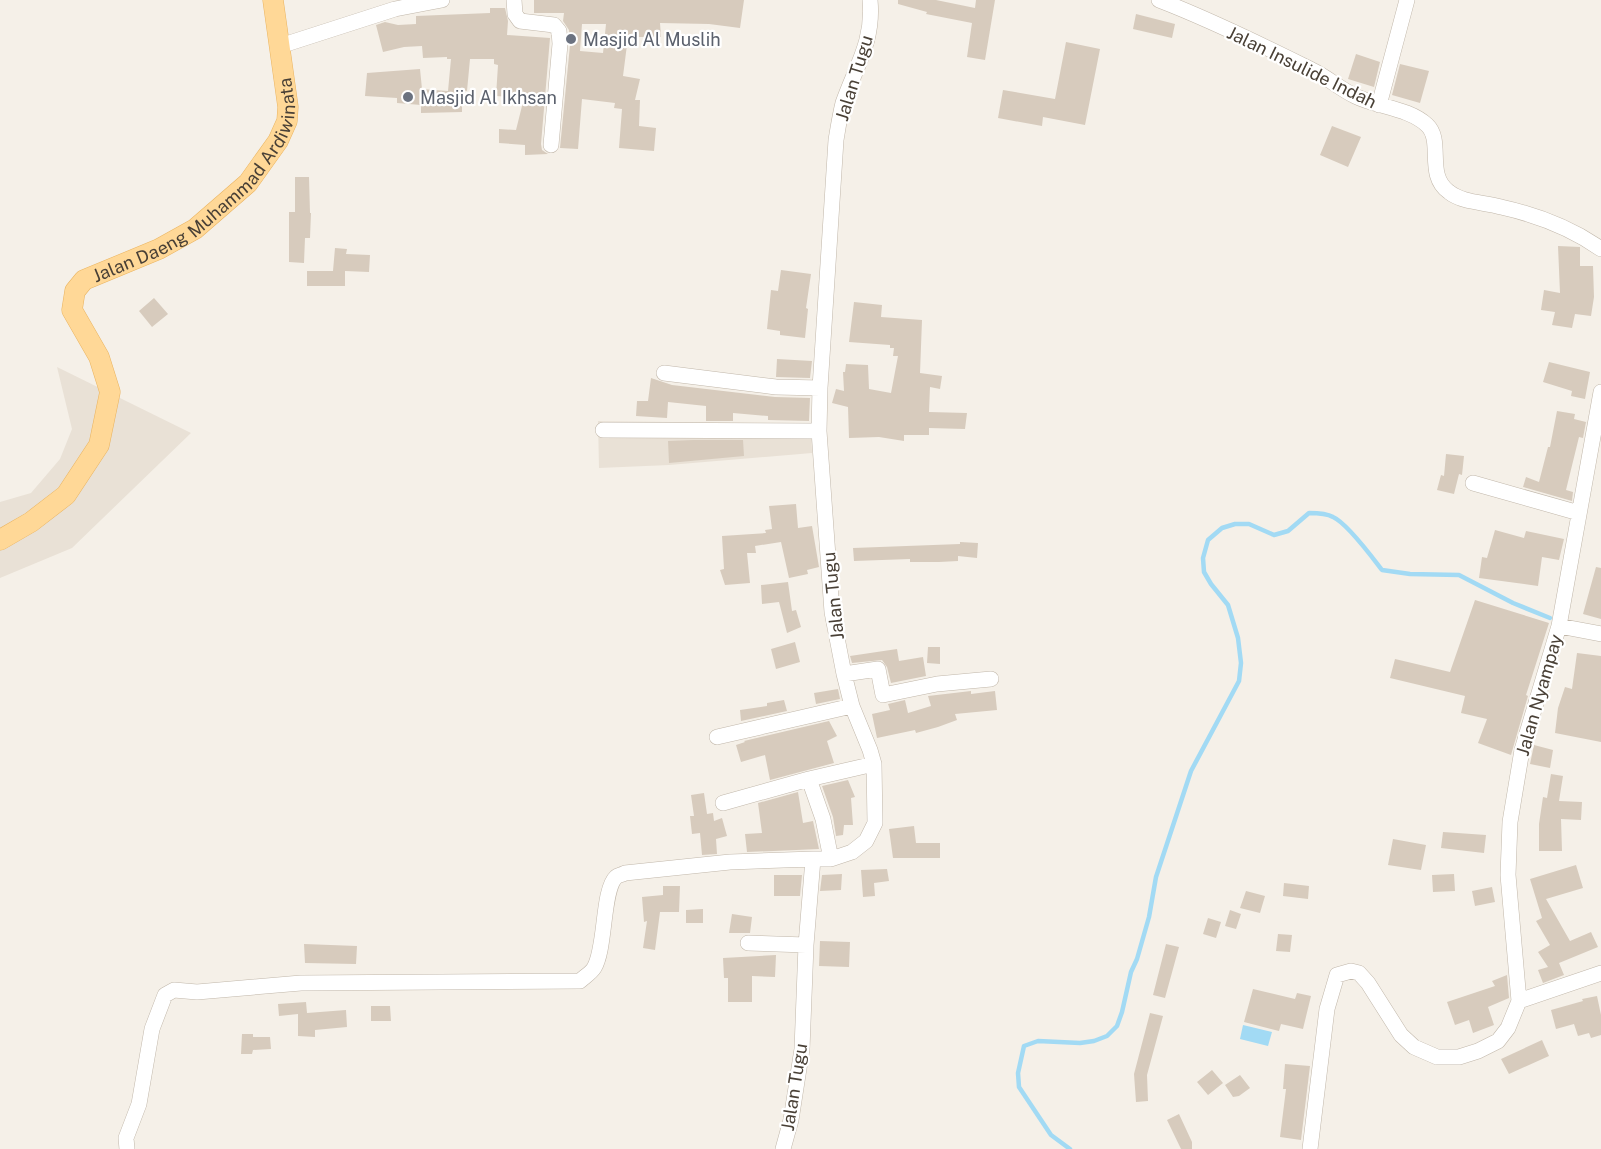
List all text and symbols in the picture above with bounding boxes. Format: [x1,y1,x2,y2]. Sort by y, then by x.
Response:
street label: Jalan Insulide Indah [1224,22,1380,112]
place label: Masjid Al Muslih [583,29,721,50]
marker: Masjid Al Muslih [564,32,578,46]
street label: Jalan Tugu [831,33,877,123]
street label: Jalan Daeng Muhammad Ardiwinata [89,77,299,286]
place label: Masjid Al Ikhsan [420,87,557,108]
marker: Masjid Al Ikhsan [401,90,415,104]
street label: Jalan Tugu [818,551,848,641]
street label: Jalan Nyampay [1512,631,1566,758]
street label: Jalan Tugu [777,1042,811,1132]

